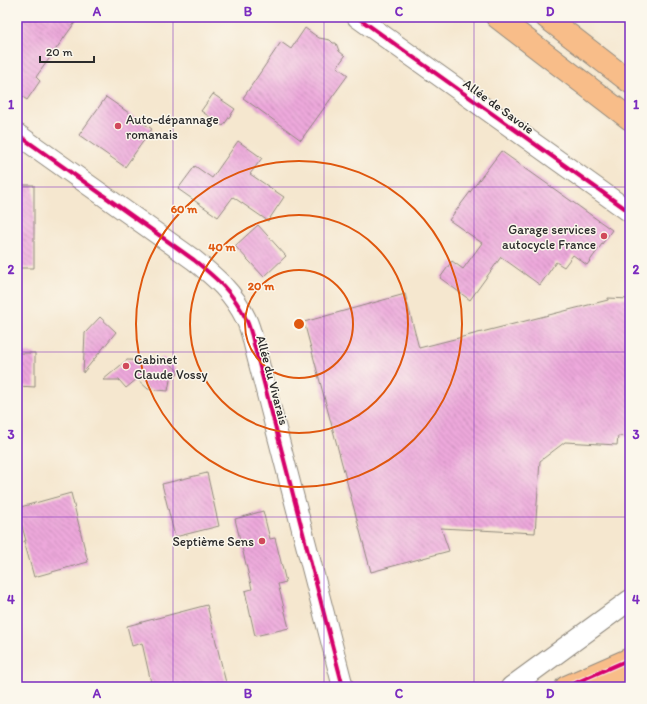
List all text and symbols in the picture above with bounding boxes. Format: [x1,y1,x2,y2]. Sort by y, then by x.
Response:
text: A [92,4,102,19]
text: B [244,4,253,19]
text: C [395,4,404,19]
text: D [546,4,555,19]
scale bar [40,38,94,64]
text: 20 m [46,45,73,59]
street label: Allée de Savoie [461,76,537,137]
text: 1 [8,97,14,112]
text: 1 [633,97,639,112]
place label: Auto-dépannage romanais [126,112,219,142]
marker: Auto-dépannage romanais [113,121,123,131]
text: 60 m [171,202,198,216]
place label: Garage services autocycle France [502,222,596,252]
marker: Garage services autocycle France [599,231,609,241]
text: 40 m [208,240,237,254]
text: 2 [8,262,15,277]
text: 2 [633,262,640,277]
text: 20 m [248,279,275,293]
centre of rings [292,317,306,331]
street label: Allée du Vivarais [253,334,292,427]
place label: Cabinet Claude Vossy [134,352,208,382]
marker: Cabinet Claude Vossy [121,361,131,371]
text: 3 [7,427,15,442]
text: 3 [632,427,640,442]
place label: Septième Sens [172,534,254,549]
marker: Septième Sens [257,536,267,546]
text: 4 [7,592,15,607]
text: 4 [632,592,640,607]
text: A [92,686,102,701]
text: B [244,686,253,701]
text: C [395,686,404,701]
text: D [546,686,555,701]

